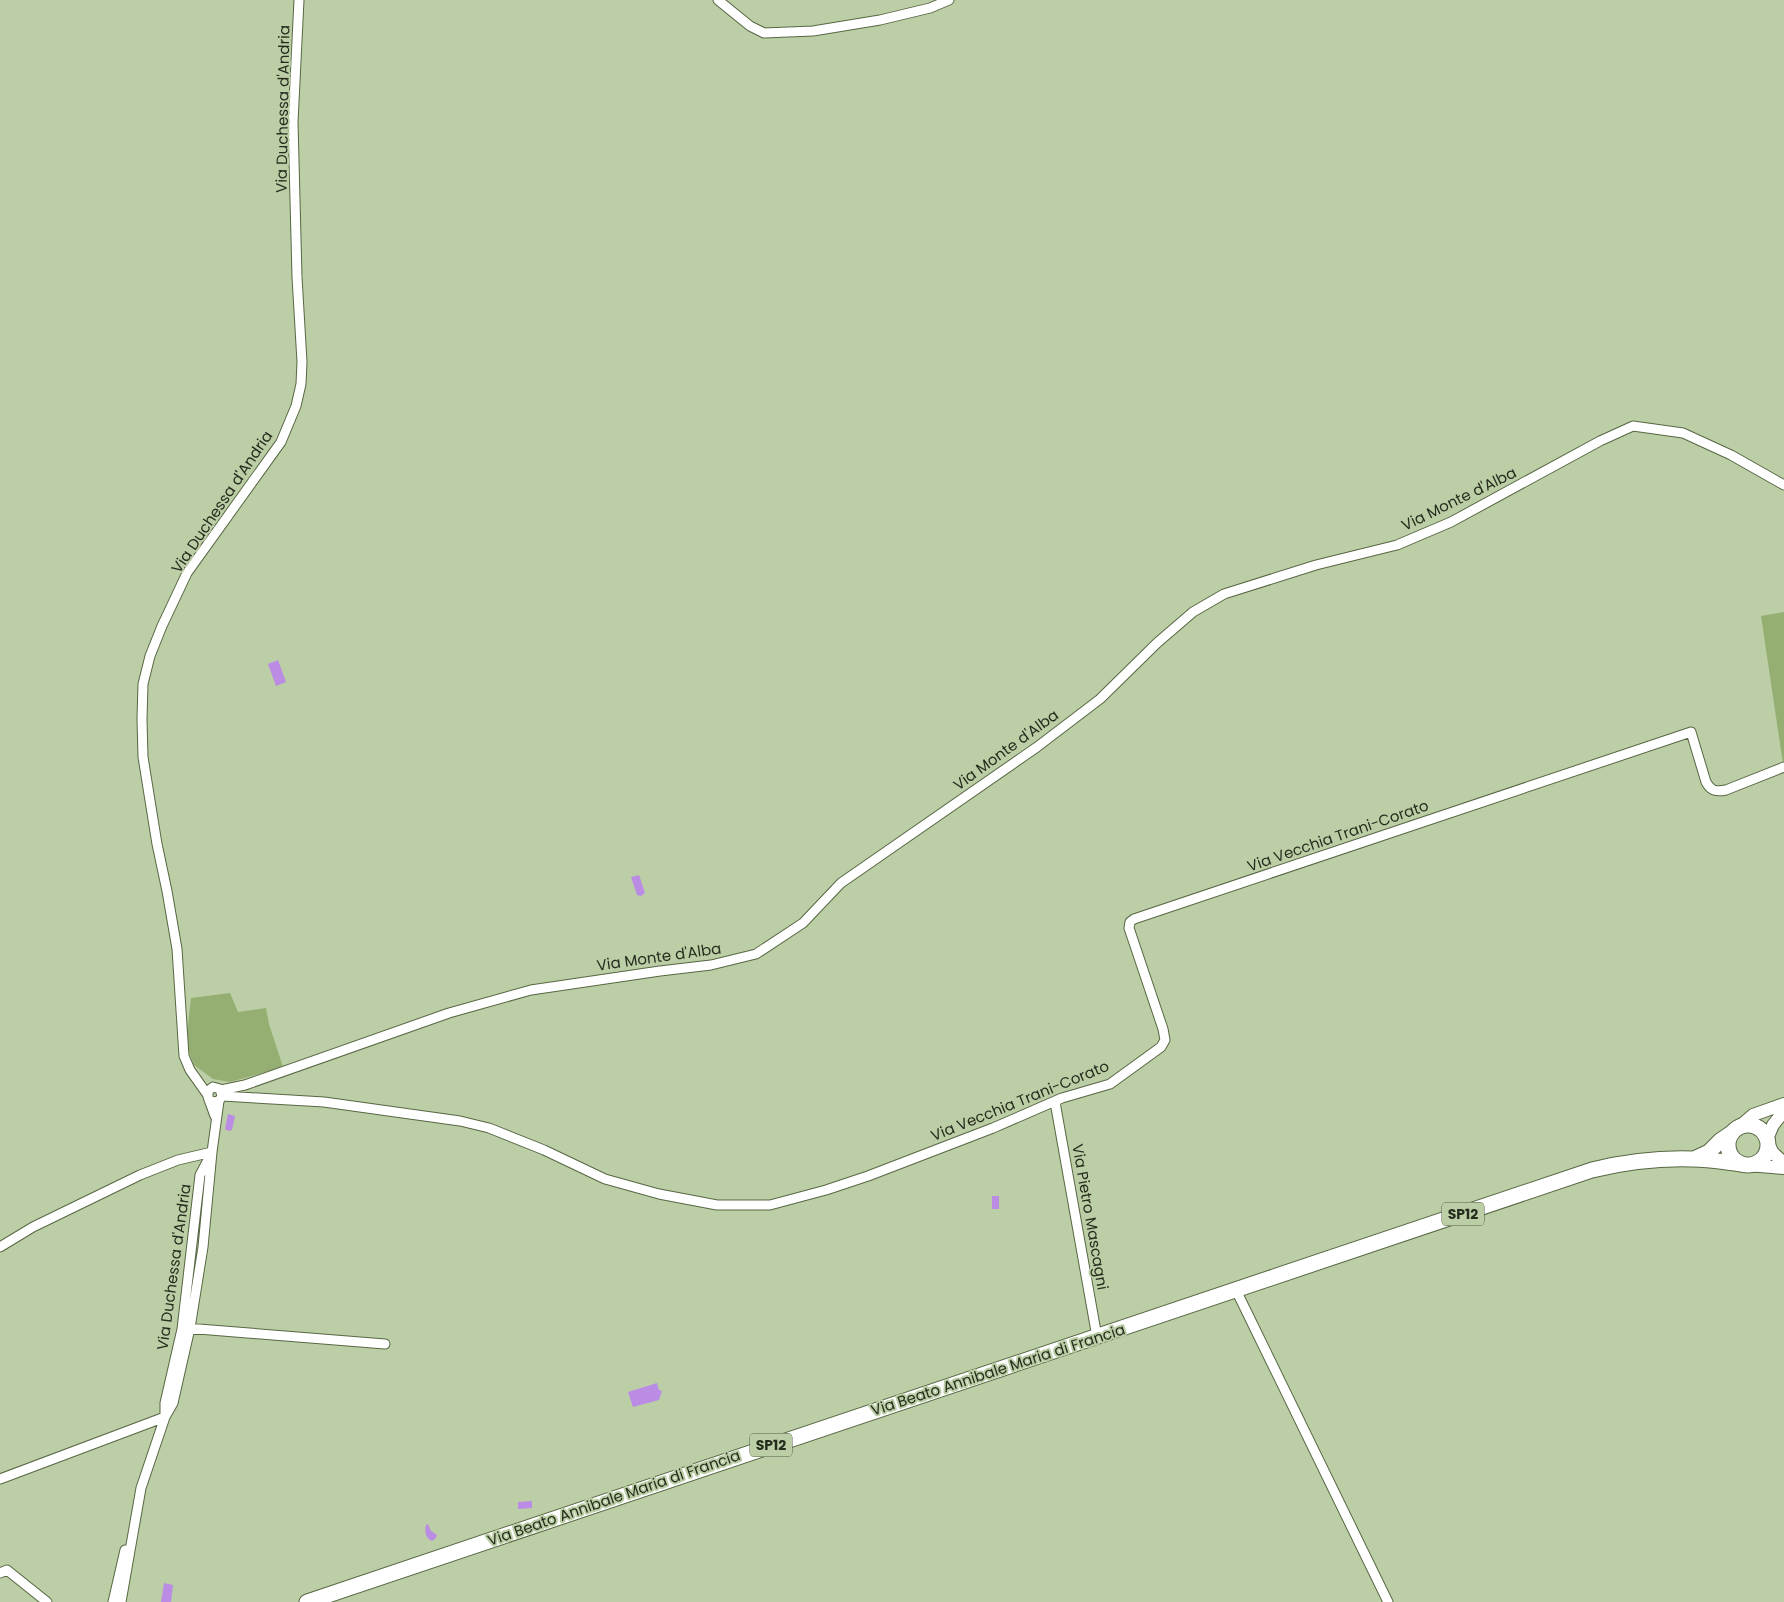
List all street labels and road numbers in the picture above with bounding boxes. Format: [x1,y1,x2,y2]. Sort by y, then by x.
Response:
street label: Via Duchessa d'Andria [271,25,294,193]
street label: Via Duchessa d'Andria [166,426,277,577]
street label: Via Monte d'Alba [1398,462,1520,535]
street label: Via Monte d'Alba [949,704,1063,795]
street label: Via Vecchia Trani-Corato [1244,795,1431,876]
street label: Via Monte d'Alba [595,937,723,976]
street label: Via Vecchia Trani-Corato [928,1055,1112,1146]
street label: Via Pietro Mascagni [1067,1142,1114,1292]
street label: Via Duchessa d'Andria [151,1182,196,1351]
road number: SP12 [1442,1202,1484,1226]
street label: Via Beato Annibale Maria di Francia [868,1318,1128,1421]
road number: SP12 [750,1434,792,1456]
street label: Via Beato Annibale Maria di Francia [485,1444,743,1551]

